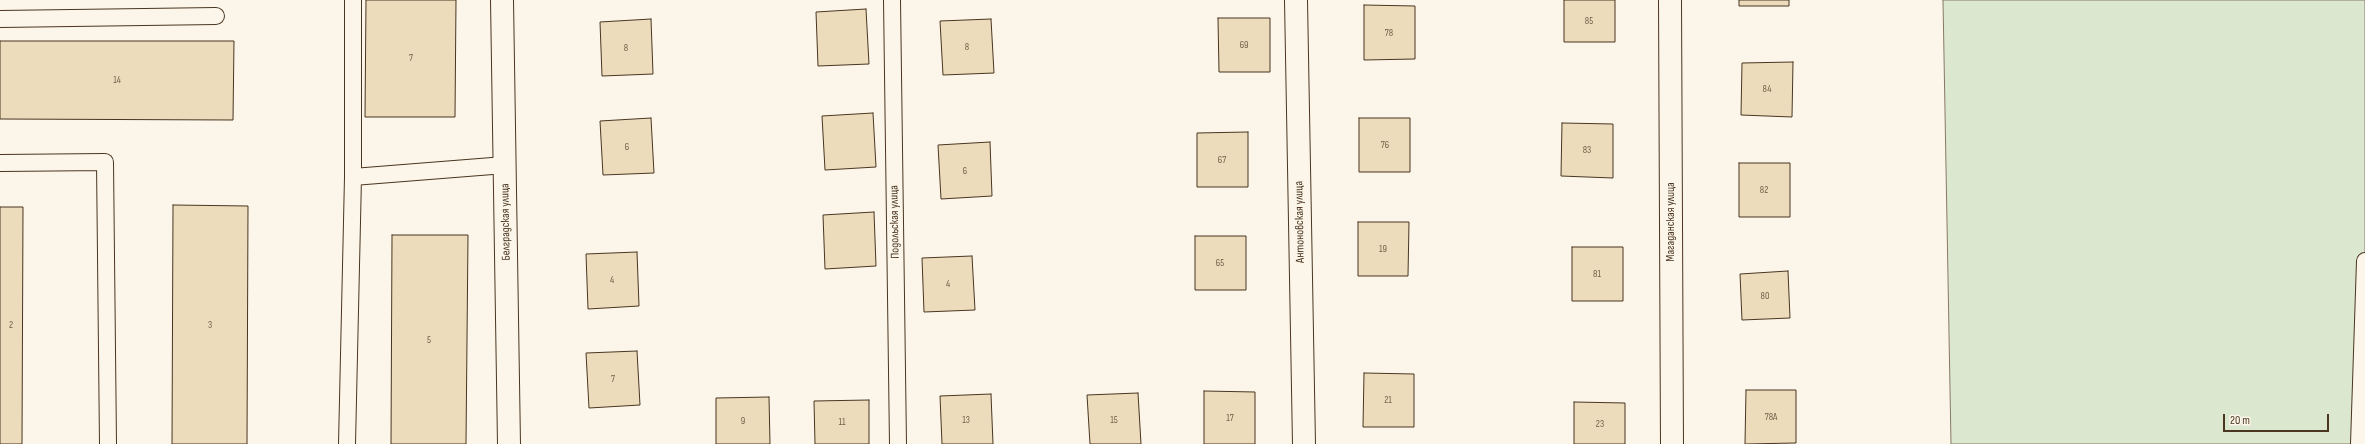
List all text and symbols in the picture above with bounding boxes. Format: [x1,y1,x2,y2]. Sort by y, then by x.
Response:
house number: 85 [1585,15,1593,27]
house number: 78 [1385,27,1393,39]
house number: 69 [1240,39,1248,51]
house number: 8 [965,41,969,53]
house number: 8 [624,42,628,54]
house number: 7 [409,52,413,64]
house number: 14 [113,74,121,86]
house number: 84 [1763,83,1771,95]
house number: 76 [1381,139,1389,151]
house number: 6 [625,141,629,153]
house number: 83 [1583,144,1591,156]
house number: 67 [1218,154,1226,166]
house number: 6 [963,165,967,177]
street label: Антоновская улица [1292,181,1308,263]
street label: Магаданская улица [1664,182,1678,262]
street label: Белградская улица [498,183,514,261]
house number: 82 [1760,184,1768,196]
street label: Подольская улица [887,185,903,259]
house number: 19 [1379,243,1387,255]
house number: 65 [1216,257,1224,269]
house number: 81 [1593,268,1601,280]
house number: 4 [610,274,614,286]
house number: 4 [946,278,950,290]
house number: 80 [1761,290,1769,302]
house number: 2 [9,319,13,331]
house number: 3 [208,319,212,331]
house number: 5 [427,334,431,346]
house number: 7 [611,373,615,385]
house number: 21 [1384,394,1392,406]
scale bar [2225,406,2331,432]
house number: 78А [1765,411,1777,423]
house number: 17 [1226,412,1234,424]
text: 20 m [2230,413,2250,428]
house number: 13 [962,414,970,426]
house number: 15 [1110,414,1118,426]
house number: 9 [741,415,745,427]
house number: 11 [839,416,845,428]
house number: 23 [1596,418,1604,430]

